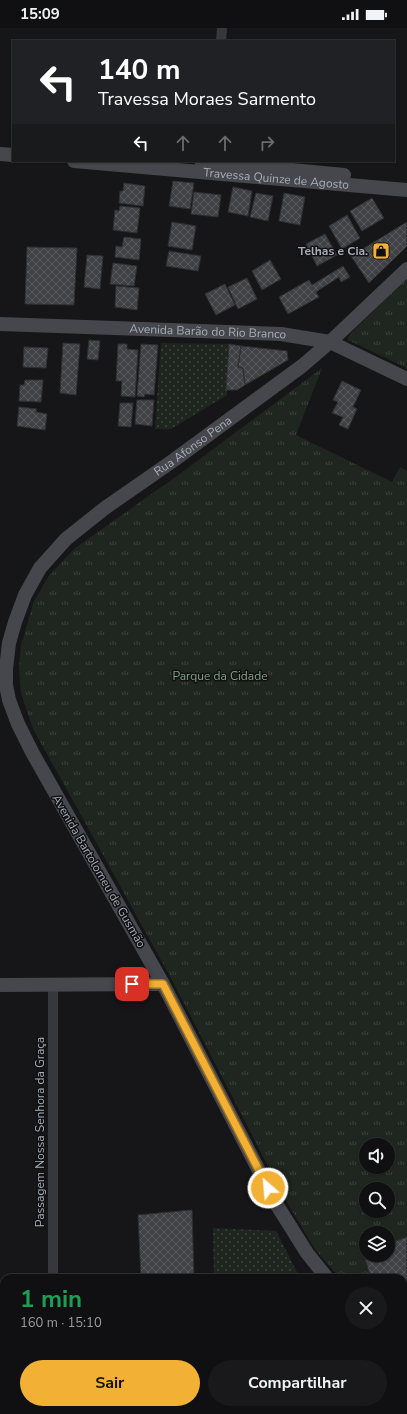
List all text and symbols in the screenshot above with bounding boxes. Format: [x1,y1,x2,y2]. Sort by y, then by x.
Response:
text: 15:09 [20,4,60,24]
text: 140 m [98,51,181,89]
icon: left [32,56,84,108]
text: Travessa Moraes Sarmento [98,87,316,111]
icon: left [130,132,152,154]
icon: ahead [172,132,194,154]
icon: ahead [214,132,236,154]
icon: right [256,132,278,154]
street label: Travessa Quinze de Agosto [203,164,350,193]
shop icon: Telhas e Cia. [371,241,391,261]
place label: Telhas e Cia. [298,243,368,259]
street label: Avenida Barão do Rio Branco [129,321,288,343]
street label: Rua Afonso Pena [151,412,235,480]
park label: Parque da Cidade [172,668,268,684]
street label: Avenida Bartolomeu de Gusmão [48,791,150,951]
pin [115,967,149,1001]
icon: arrive [121,973,143,995]
street label: Passagem Nossa Senhora da Graça [32,1037,48,1227]
map controls [359,1138,395,1262]
button: sound [359,1138,395,1174]
position arrow [247,1167,289,1209]
button: search [359,1182,395,1218]
button: layers [359,1226,395,1262]
text: 1 min [20,1283,82,1315]
button: close [345,1287,387,1329]
text: 160 m · 15:10 [20,1314,102,1332]
button: Sair [20,1360,200,1406]
button: Compartilhar [208,1360,387,1406]

